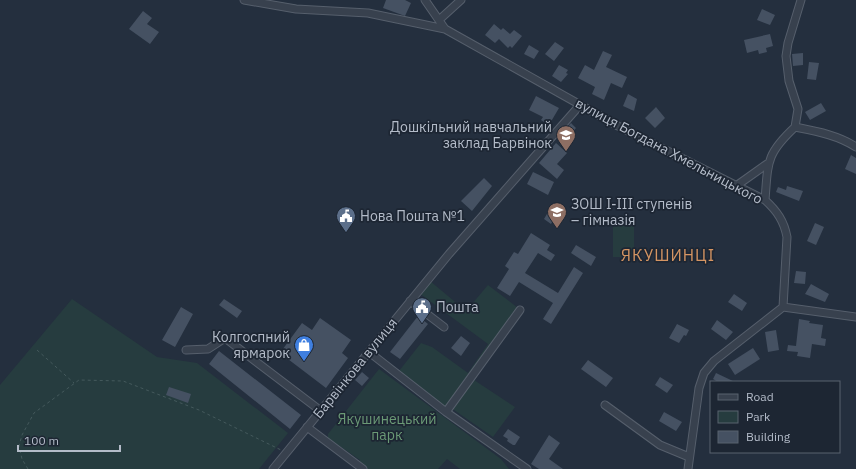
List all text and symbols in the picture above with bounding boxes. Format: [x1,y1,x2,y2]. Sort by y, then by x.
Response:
street label: вулиця Богдана Хмельницького [572,94,766,208]
place label: Дошкільний навчальний заклад Барвінок [390,118,552,152]
school or university icon: Дошкільний навчальний заклад Барвінок [555,124,577,152]
place label: ЗОШ І-ІІІ ступенів – гімназія [571,195,692,229]
school or university icon: ЗОШ І-ІІІ ступенів – гімназія [546,201,568,229]
public building icon: Нова Пошта №1 [335,205,357,233]
place label: Нова Пошта №1 [360,207,465,225]
district label: ЯКУШИНЦІ [621,245,715,265]
public building icon: Пошта [411,296,433,324]
place label: Пошта [436,298,479,316]
street label: Барвінкова вулиця [309,314,401,422]
place label: Колгоспний ярмарок [212,328,290,362]
shop icon: Колгоспний ярмарок [293,334,315,362]
legend [710,381,840,453]
text: Road [746,389,774,404]
text: Park [746,409,771,424]
park label: Якушинецький парк [338,410,436,444]
scale bar [18,427,120,453]
text: Building [746,429,791,444]
text: 100 m [24,433,59,448]

